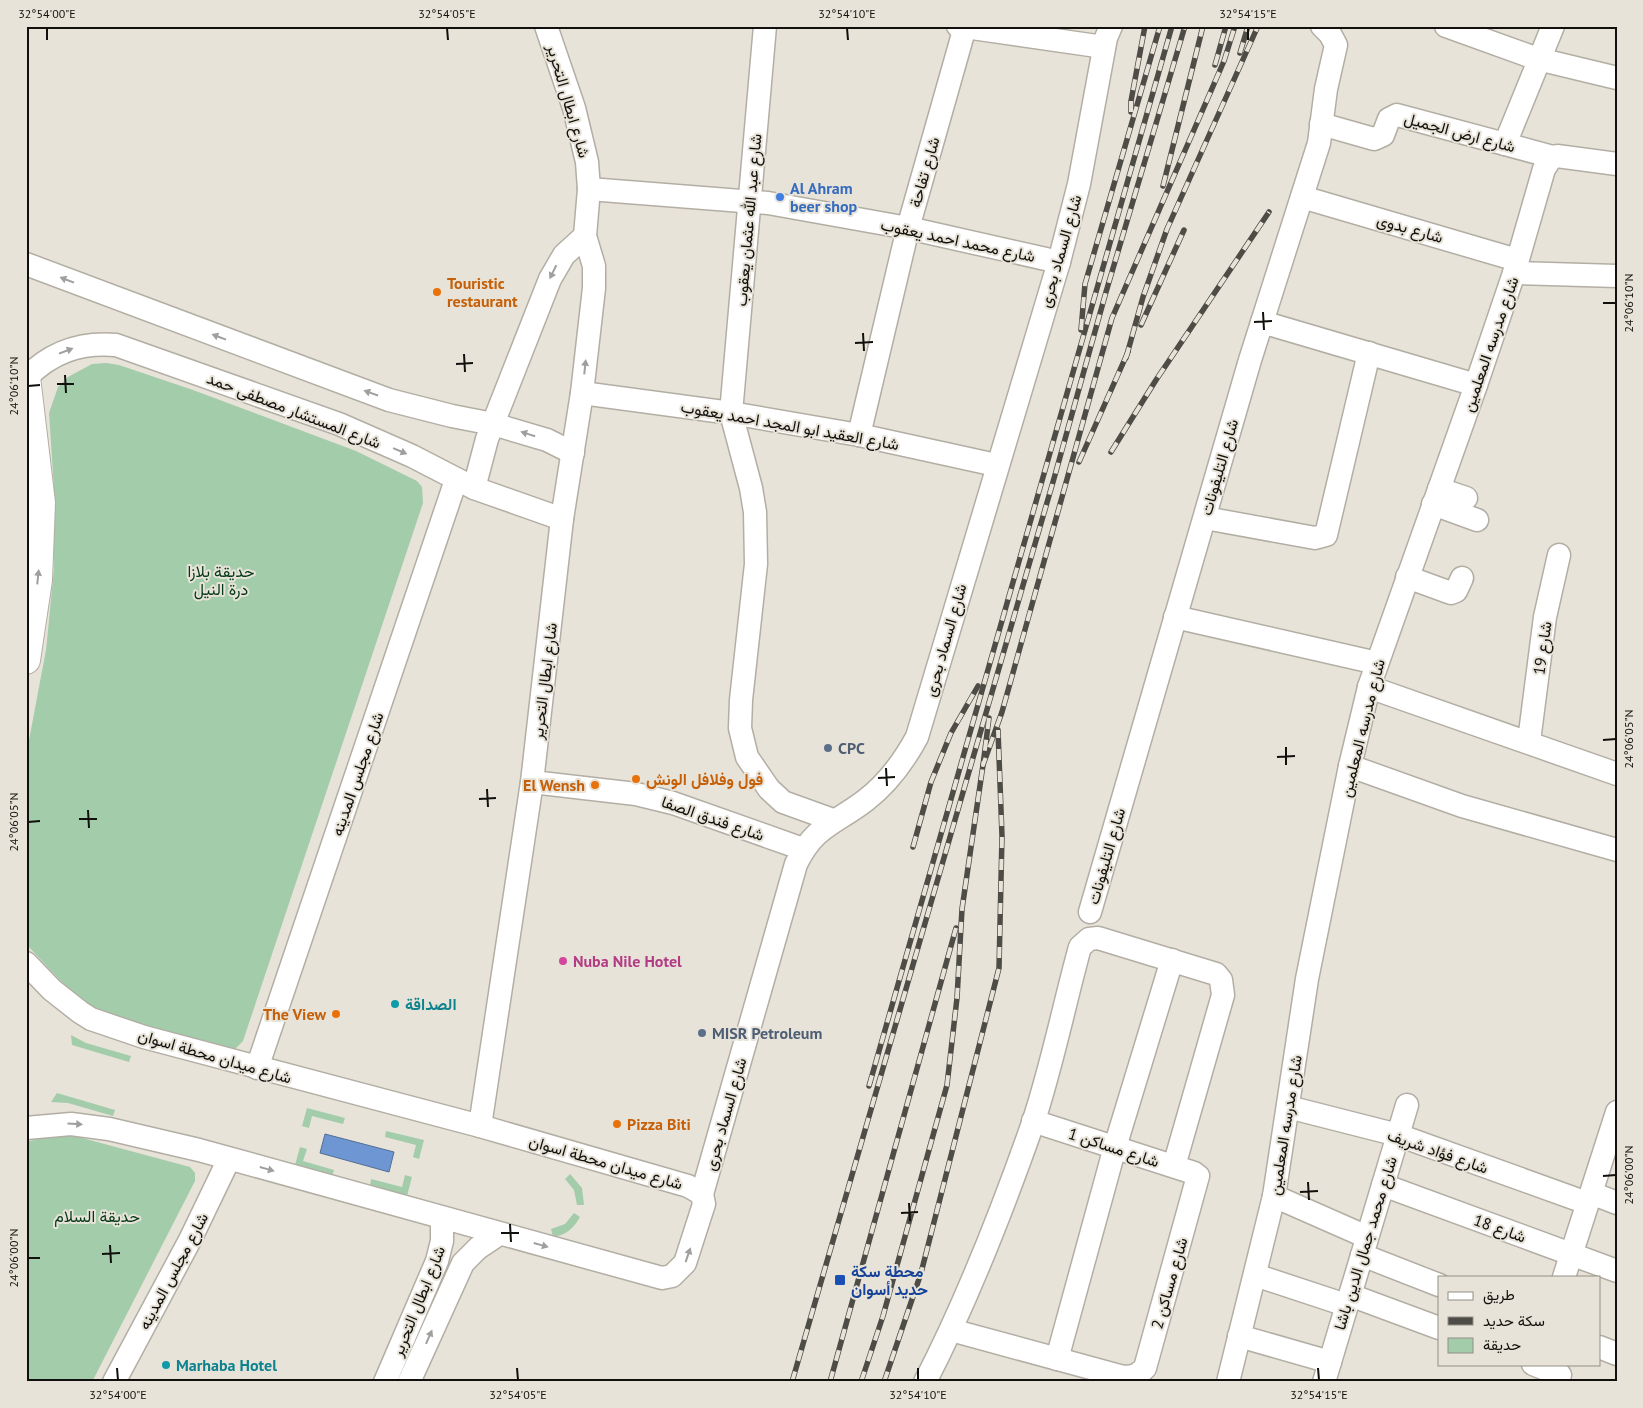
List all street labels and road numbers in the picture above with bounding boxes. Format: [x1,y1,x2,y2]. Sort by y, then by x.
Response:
street label: شارع ابطال التحرير [541,41,595,161]
street label: شارع ارض الجميل [1402,108,1518,158]
street label: شارع عبد الله عثمان يعقوب [730,133,768,307]
street label: شارع تفاحة [904,134,946,210]
street label: شارع السماد بحرى [1034,192,1088,310]
street label: شارع بدوى [1374,209,1445,249]
street label: شارع محمد احمد يعقوب [879,214,1037,268]
street label: شارع مدرسه المعلمين [1457,274,1524,415]
street label: شارع المستشار مصطفى حمد [203,368,384,454]
street label: شارع العقيد ابو المجد احمد يعقوب [679,396,901,456]
street label: شارع التليفونات [1196,416,1244,518]
street label: شارع السماد بحرى [919,581,973,699]
street label: شارع 19 [1528,620,1558,676]
street label: شارع ابطال التحرير [527,622,563,742]
street label: شارع مدرسه المعلمين [1335,657,1391,800]
street label: شارع مجلس المدينه [326,709,389,839]
street label: شارع فندق الصفا [658,791,767,847]
street label: شارع التليفونات [1083,805,1131,907]
street label: شارع ميدان محطة اسوان [135,1024,294,1089]
street label: شارع مدرسه المعلمين [1264,1053,1308,1197]
street label: شارع السماد بحرى [699,1055,753,1173]
street label: شارع مساكن 1 [1065,1123,1162,1173]
street label: شارع فؤاد شريف [1384,1124,1491,1179]
street label: شارع ميدان محطة اسوان [526,1130,685,1195]
street label: شارع محمد جمال الدين باشا [1329,1154,1403,1333]
street label: شارع مجلس المدينه [134,1209,214,1334]
street label: شارع 18 [1471,1209,1529,1248]
street label: شارع مساكن 2 [1146,1235,1194,1332]
street label: شارع ابطال التحرير [386,1243,451,1361]

